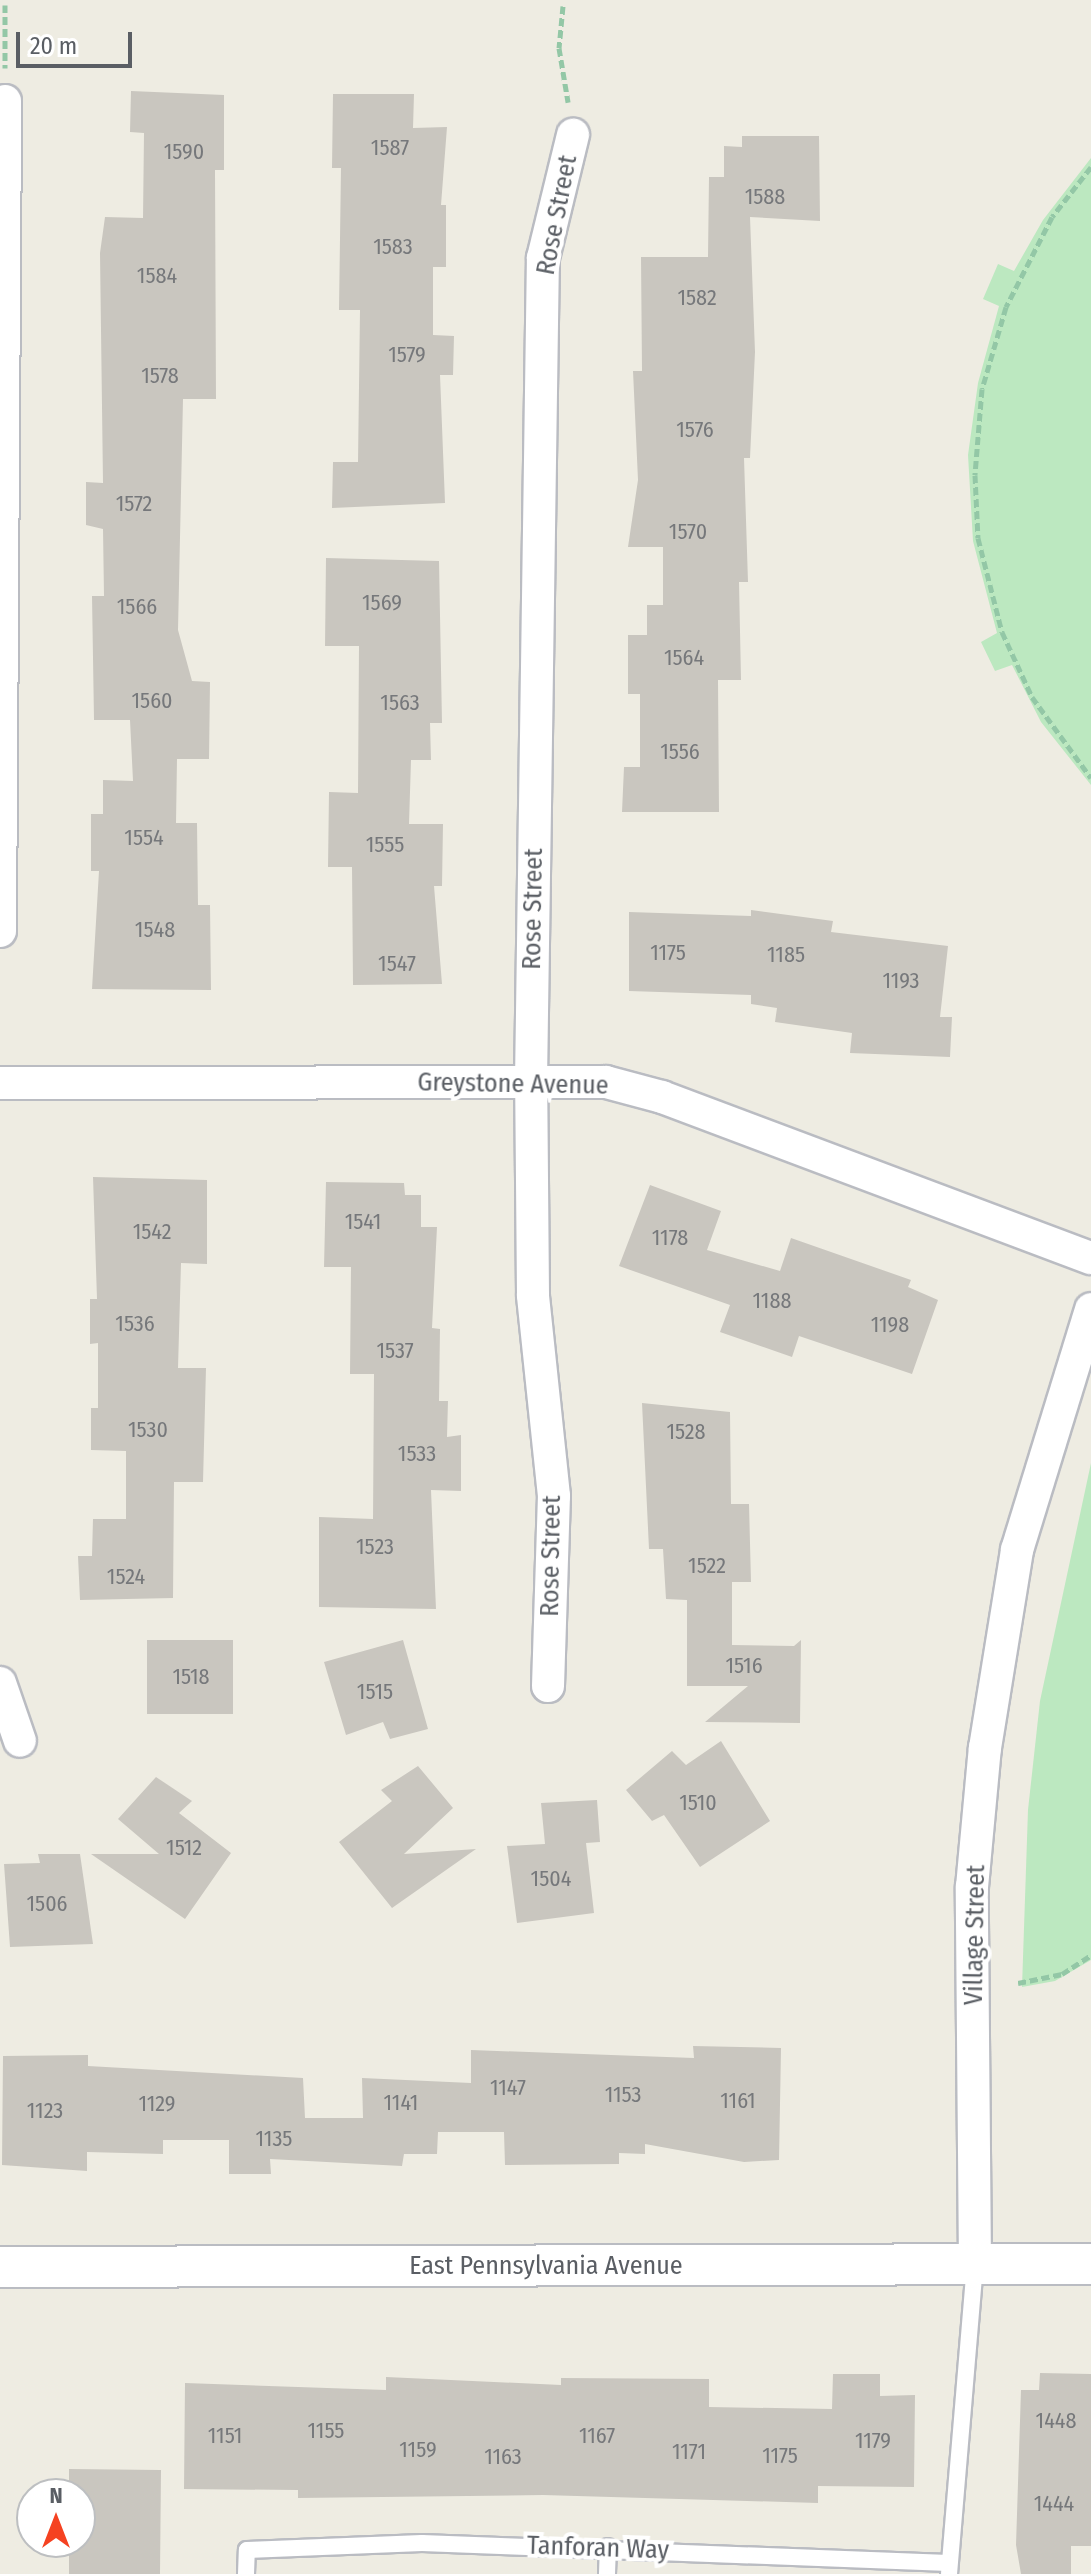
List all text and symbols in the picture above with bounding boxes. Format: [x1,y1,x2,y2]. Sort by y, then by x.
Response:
scale bar [20,16,136,66]
text: 20 m [30,32,77,60]
house number: 1587 [371,135,409,161]
house number: 1590 [164,139,204,165]
street label: Rose Street [530,152,584,278]
house number: 1588 [745,184,785,210]
house number: 1583 [373,234,413,260]
house number: 1584 [137,263,177,289]
house number: 1582 [677,285,717,311]
house number: 1579 [388,342,426,368]
house number: 1578 [141,363,179,389]
house number: 1576 [676,417,714,443]
house number: 1572 [116,491,152,517]
house number: 1570 [669,519,707,545]
house number: 1569 [362,590,402,616]
house number: 1566 [117,594,157,620]
house number: 1564 [664,645,704,671]
house number: 1560 [131,688,173,714]
house number: 1563 [380,690,420,716]
house number: 1556 [660,739,700,765]
house number: 1554 [124,825,164,851]
house number: 1555 [366,832,404,858]
street label: Rose Street [516,848,550,970]
house number: 1548 [135,917,175,943]
house number: 1175 [650,940,686,966]
house number: 1185 [767,942,805,968]
house number: 1547 [378,951,416,977]
house number: 1193 [882,968,920,994]
street label: Greystone Avenue [417,1067,609,1101]
house number: 1541 [345,1209,381,1235]
house number: 1542 [133,1219,171,1245]
house number: 1178 [652,1225,688,1251]
house number: 1188 [753,1288,791,1314]
house number: 1536 [115,1311,155,1337]
house number: 1198 [871,1312,909,1338]
house number: 1537 [376,1338,414,1364]
house number: 1530 [128,1417,168,1443]
house number: 1528 [666,1419,706,1445]
house number: 1533 [398,1441,436,1467]
street label: Rose Street [534,1495,568,1617]
house number: 1523 [356,1534,394,1560]
house number: 1522 [688,1553,726,1579]
house number: 1524 [107,1564,145,1590]
house number: 1516 [725,1653,763,1679]
house number: 1518 [172,1664,210,1690]
house number: 1515 [357,1679,393,1705]
house number: 1510 [679,1790,717,1816]
house number: 1512 [166,1835,202,1861]
street label: Village Street [958,1864,992,2006]
house number: 1504 [531,1866,571,1892]
house number: 1506 [26,1891,68,1917]
house number: 1147 [490,2075,526,2101]
house number: 1153 [605,2082,641,2108]
house number: 1161 [720,2088,756,2114]
house number: 1141 [384,2090,418,2116]
house number: 1129 [138,2091,176,2117]
house number: 1123 [27,2098,63,2124]
house number: 1135 [256,2126,292,2152]
street label: East Pennsylvania Avenue [409,2250,683,2282]
house number: 1448 [1036,2408,1076,2434]
house number: 1155 [308,2418,344,2444]
house number: 1151 [208,2423,242,2449]
house number: 1167 [579,2423,615,2449]
house number: 1179 [855,2428,891,2454]
house number: 1159 [399,2437,437,2463]
house number: 1171 [672,2439,706,2465]
house number: 1175 [762,2443,798,2469]
house number: 1163 [484,2444,522,2470]
north arrow [16,2478,96,2558]
text: N [49,2482,63,2509]
house number: 1444 [1034,2491,1074,2517]
street label: Tanforan Way [526,2530,670,2566]

